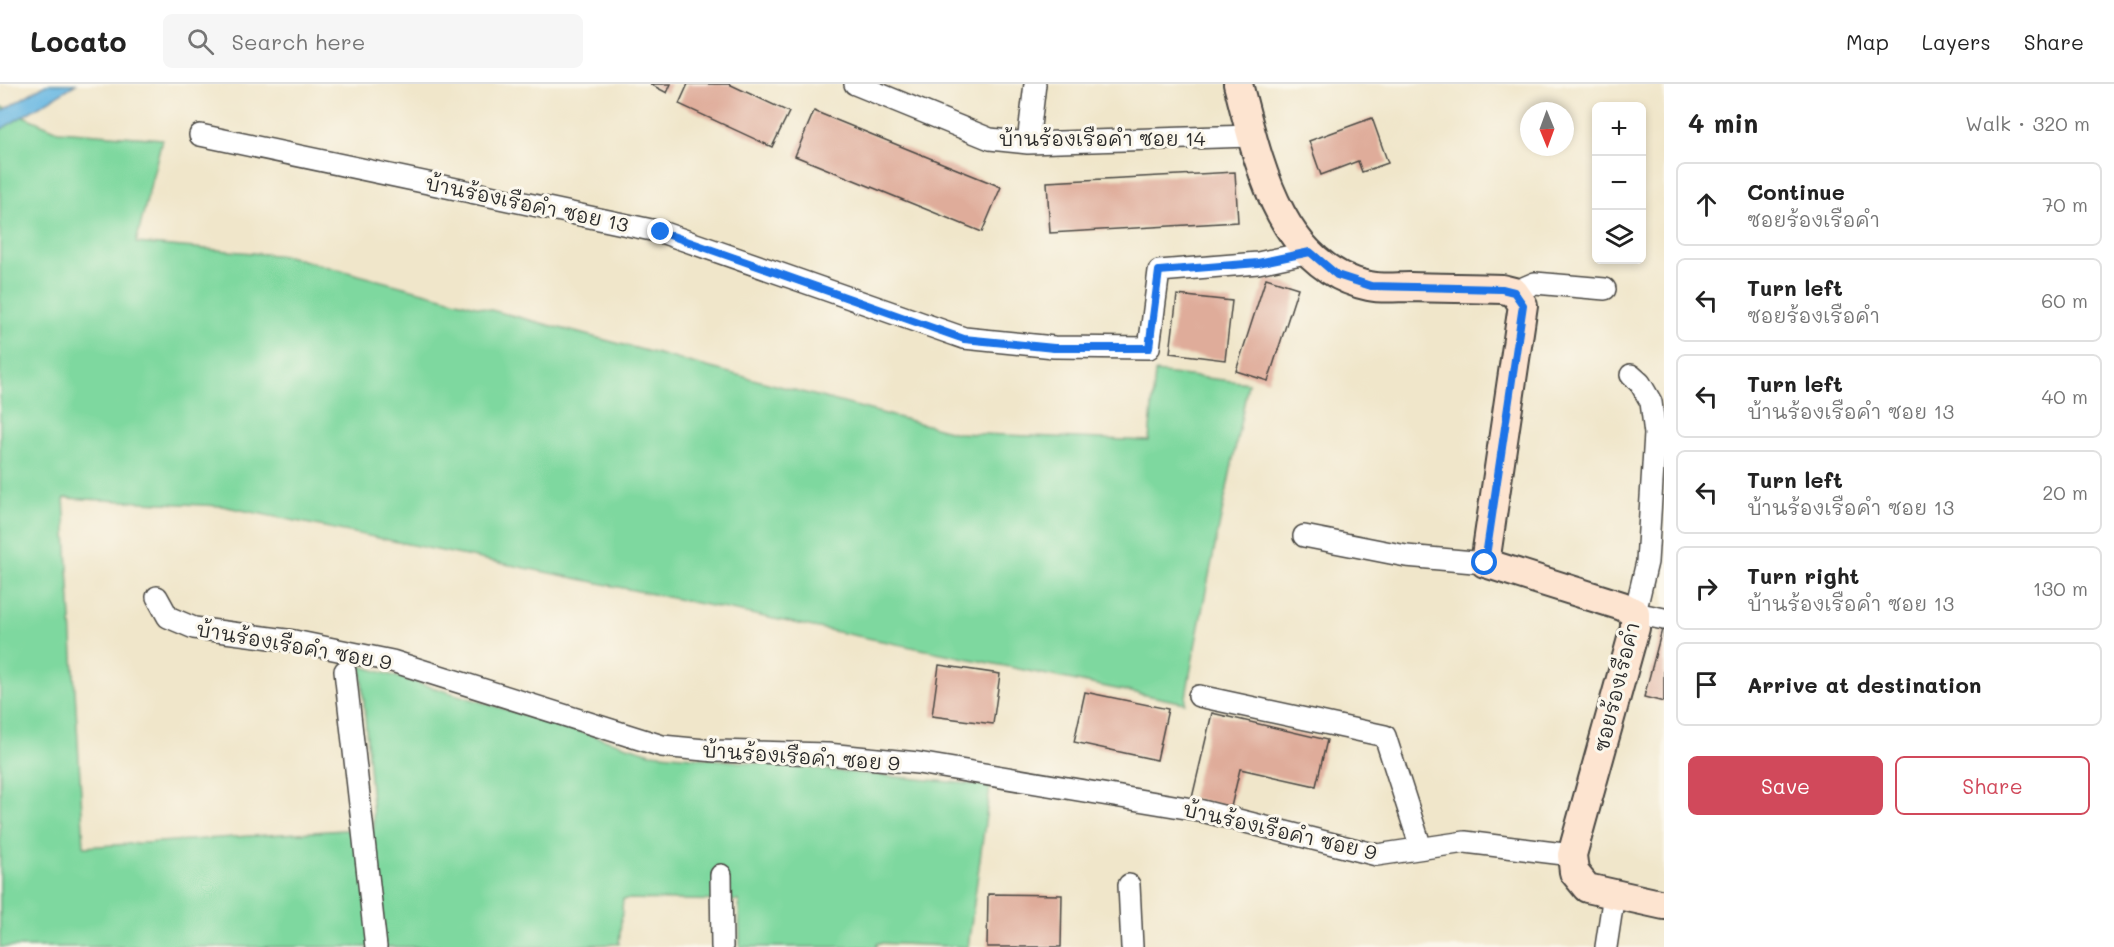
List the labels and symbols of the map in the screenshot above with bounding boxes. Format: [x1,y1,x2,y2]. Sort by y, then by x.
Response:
north arrow [1520,102,1574,156]
street label: บ้านร้องเรือคำ ซอย 14 [998,125,1206,151]
street label: บ้านร้องเรือคำ ซอย 13 [423,169,631,237]
route end [647,218,673,244]
route start [1471,549,1497,575]
street label: บ้านร้องเรือคำ ซอย 9 [194,615,394,675]
street label: ซอยร้องเรือคำ [1587,619,1645,755]
street label: บ้านร้องเรือคำ ซอย 9 [701,736,901,776]
street label: บ้านร้องเรือคำ ซอย 9 [1180,795,1380,865]

